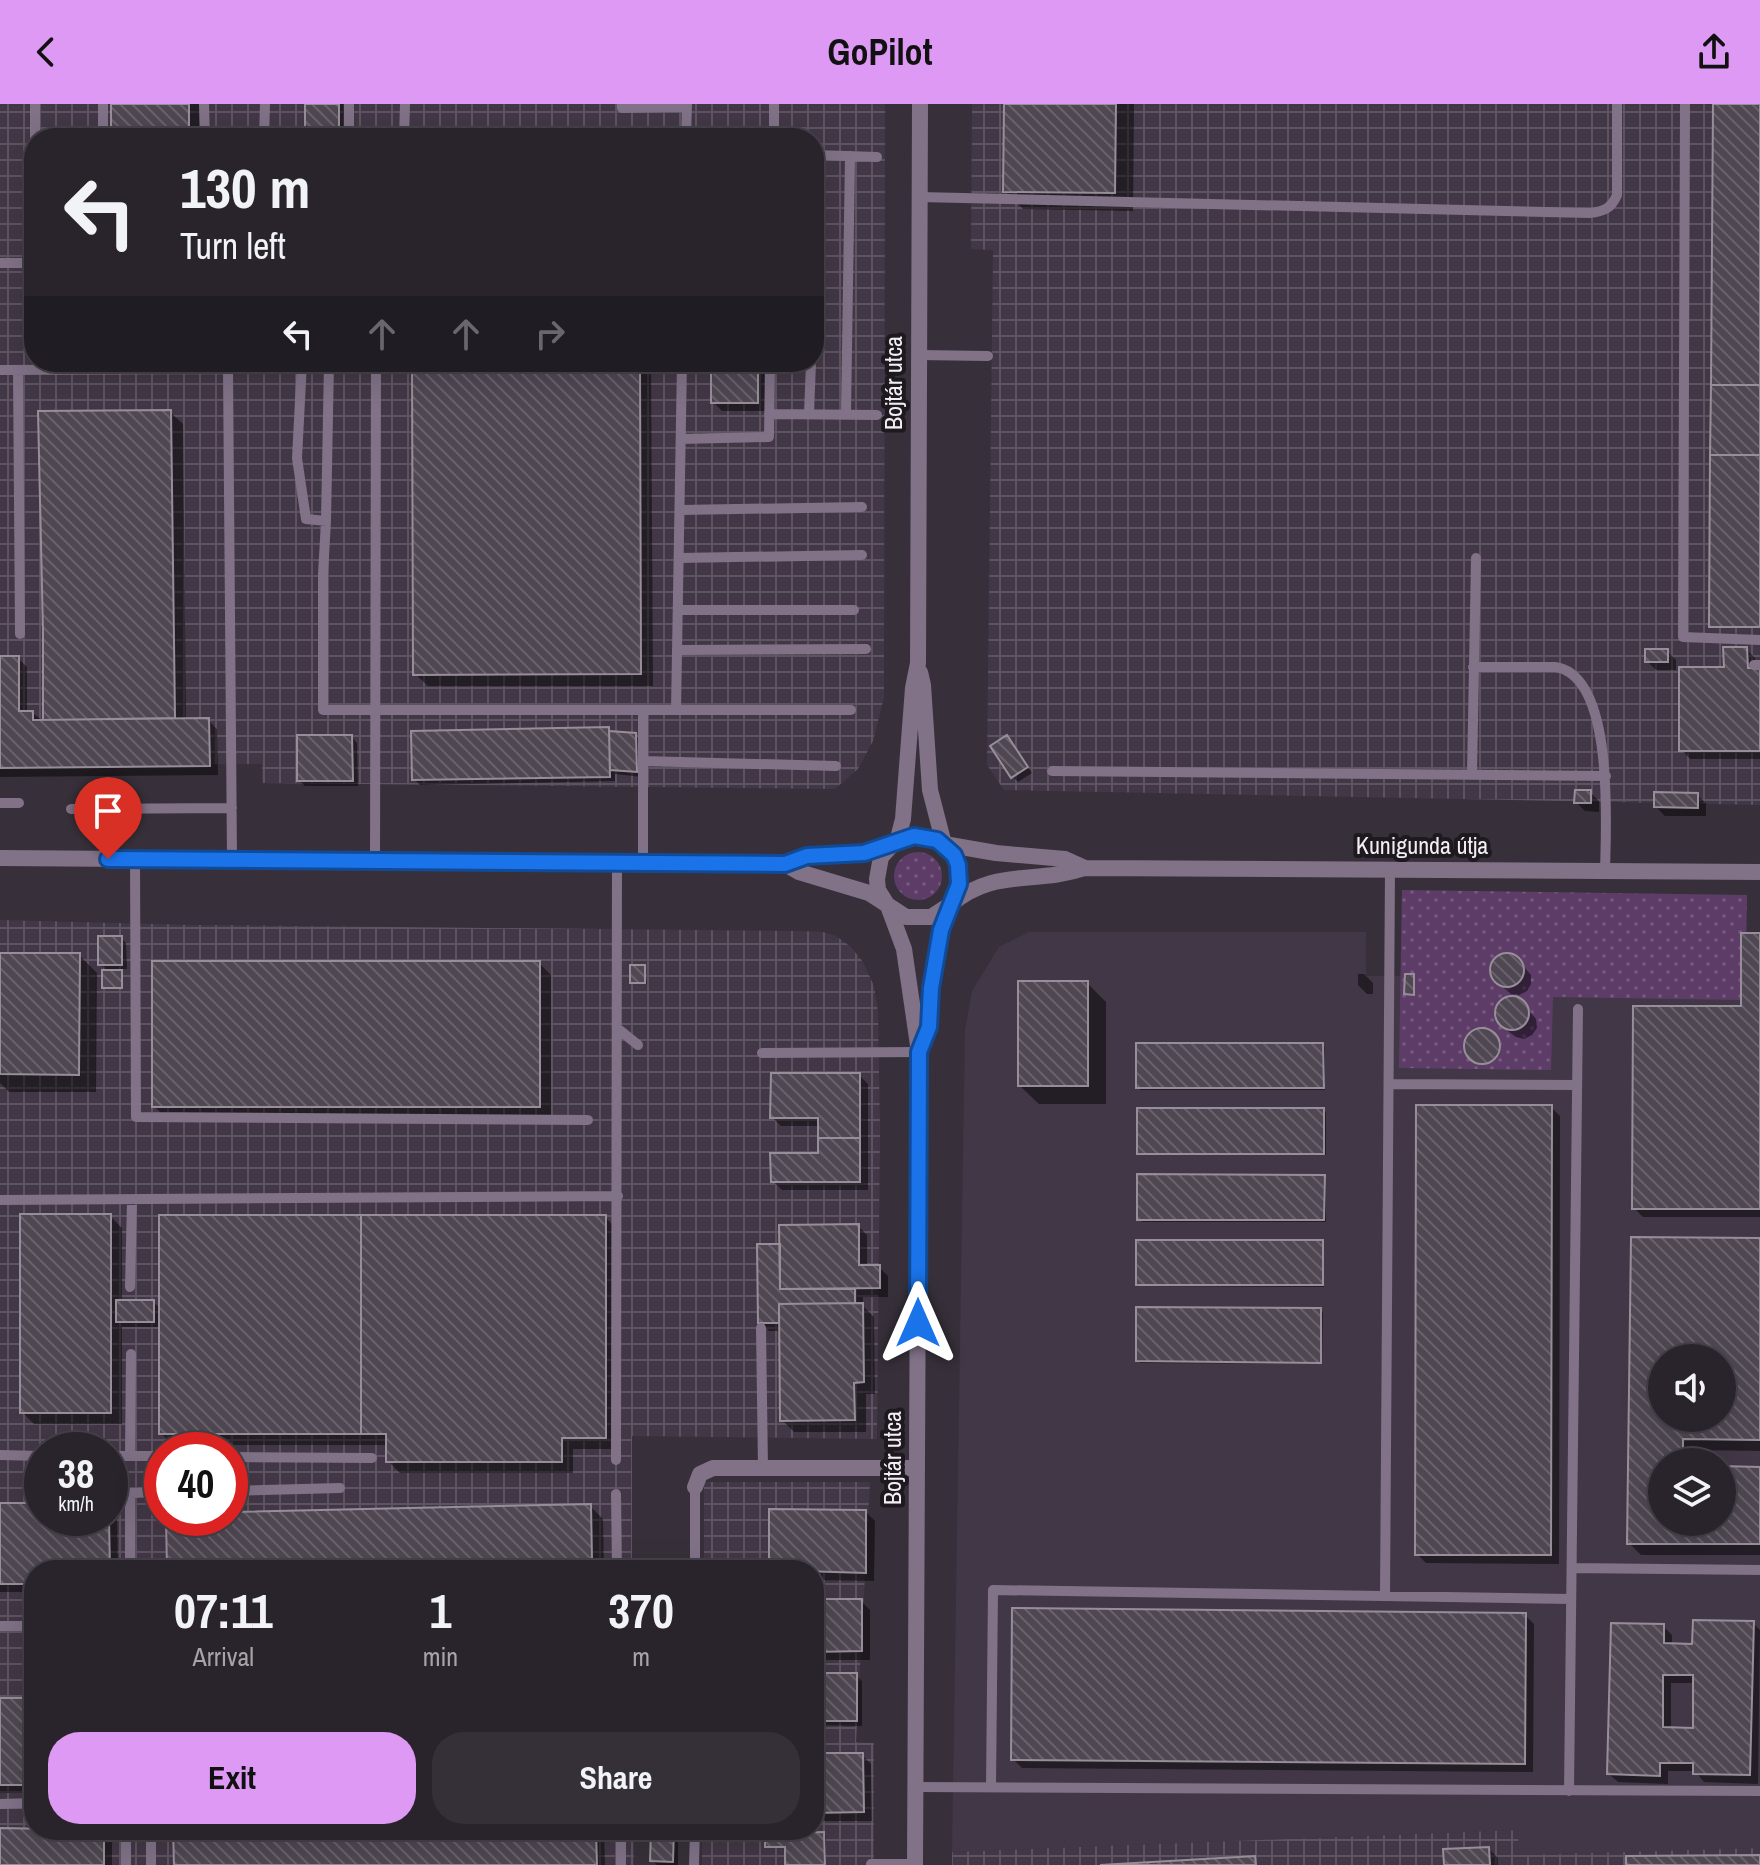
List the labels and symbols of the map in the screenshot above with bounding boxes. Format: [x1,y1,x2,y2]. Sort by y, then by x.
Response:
street label: Bojtár utca [877,336,909,430]
pin [74,777,142,859]
street label: Kunigunda útja [1356,829,1488,861]
position arrow [876,1281,960,1365]
street label: Bojtár utca [876,1411,908,1505]
speed limit sign: 40 [144,1432,248,1536]

